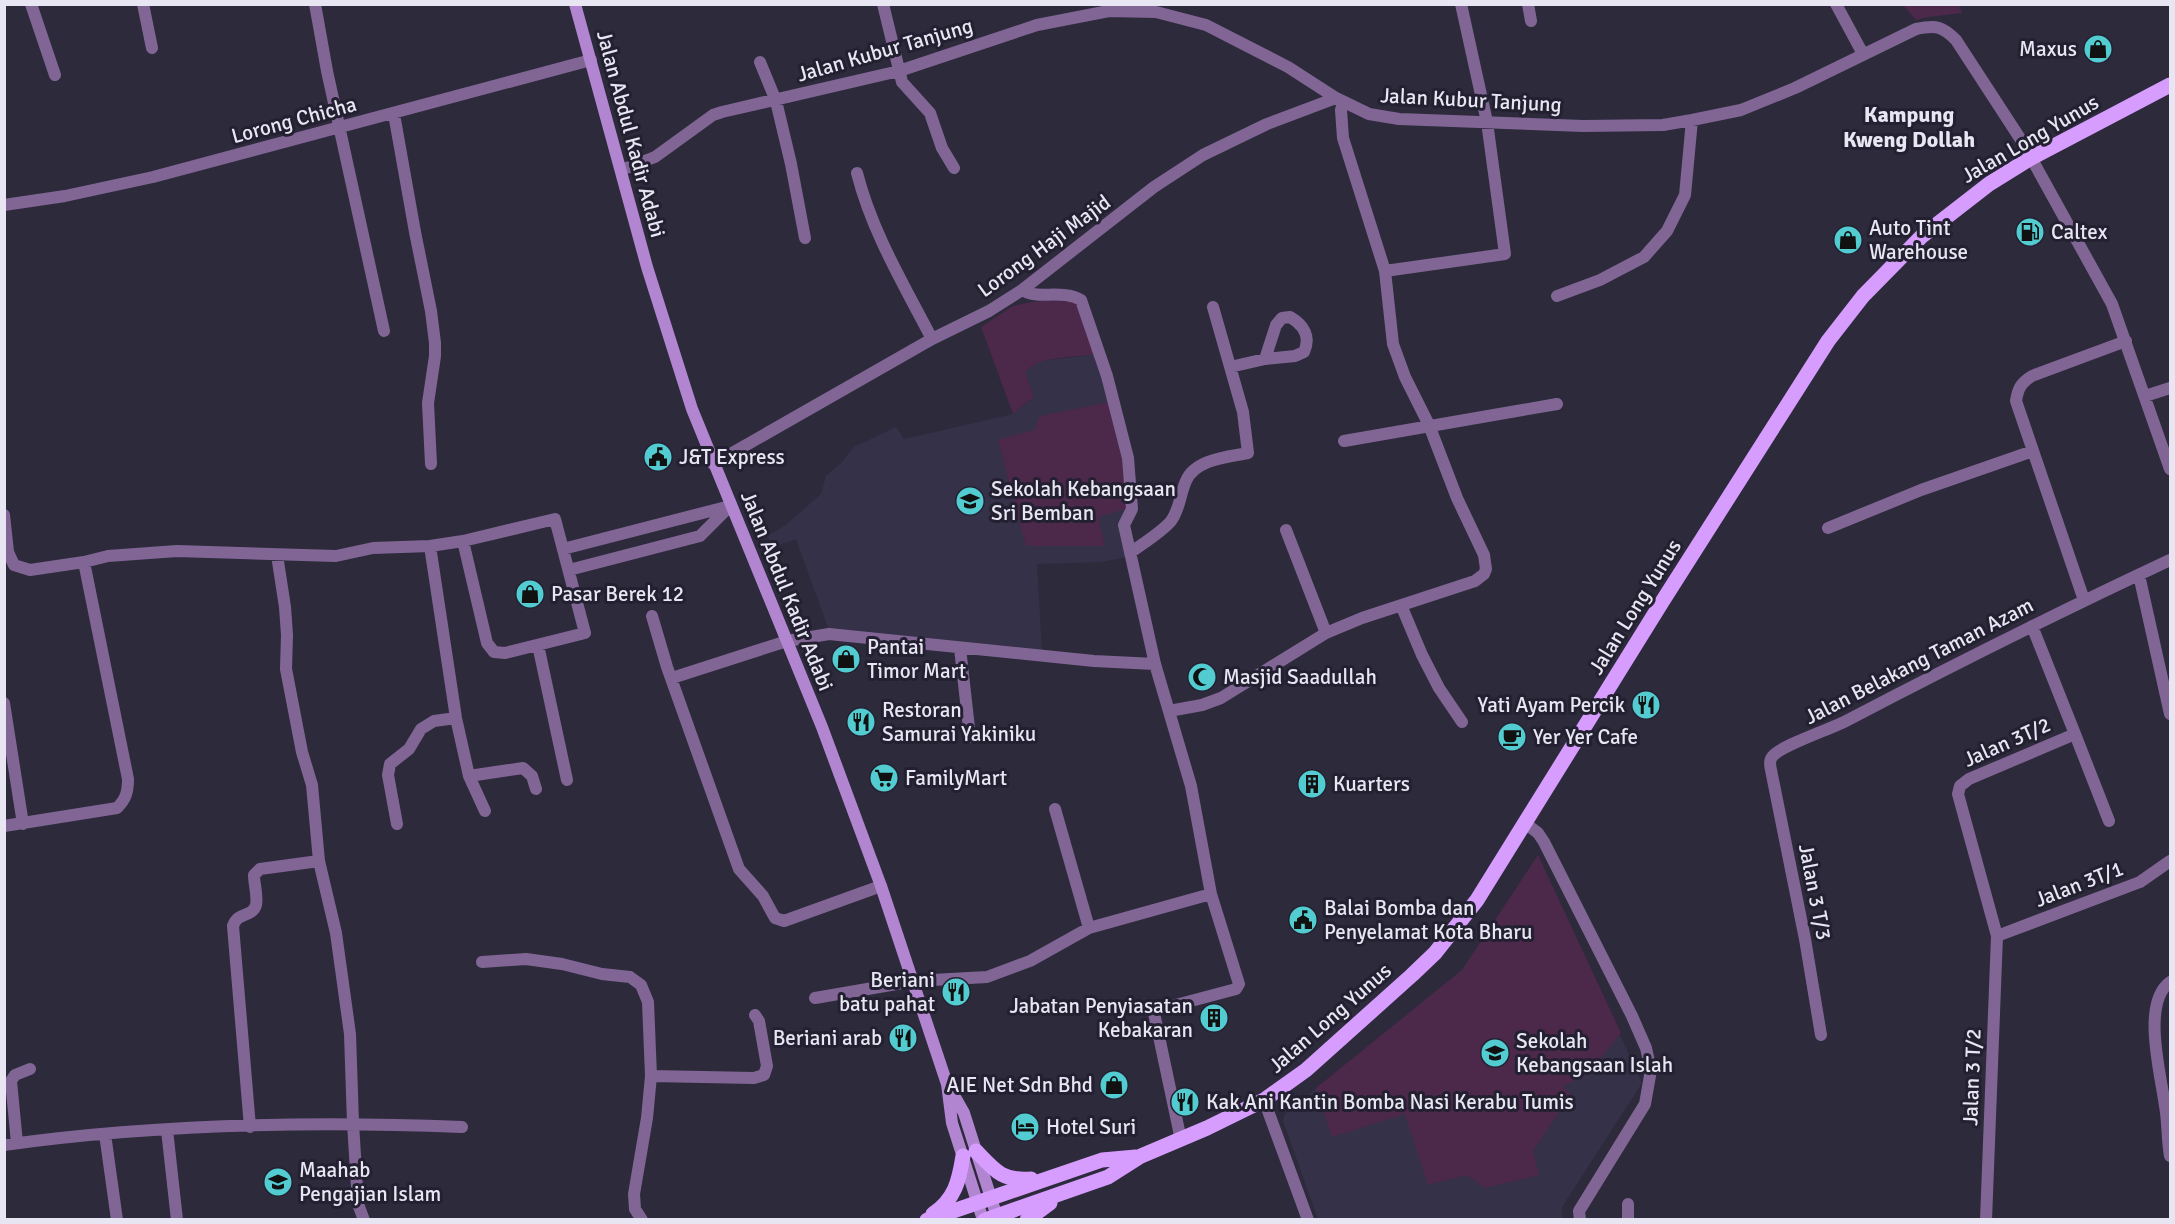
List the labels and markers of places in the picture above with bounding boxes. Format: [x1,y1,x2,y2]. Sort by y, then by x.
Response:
shop icon: Maxus [2082,33,2114,65]
place label: Maxus [2019,36,2077,62]
place label: Auto Tint Warehouse [1869,215,1968,265]
fuel station icon: Caltex [2014,216,2046,248]
place label: Caltex [2051,219,2108,245]
shop icon: Auto Tint Warehouse [1832,224,1864,256]
public building icon: J&T Express [642,441,674,473]
place label: J&T Express [679,444,785,470]
place label: Sekolah Kebangsaan Sri Bemban [991,476,1176,526]
school or university icon: Sekolah Kebangsaan Sri Bemban [954,485,986,517]
shop icon: Pasar Berek 12 [514,578,546,610]
place label: Pasar Berek 12 [551,581,684,607]
place label: Pantai Timor Mart [867,634,966,684]
shop icon: Pantai Timor Mart [830,643,862,675]
mosque icon: Masjid Saadullah [1186,661,1218,693]
place label: Masjid Saadullah [1223,664,1377,690]
restaurant icon: Yati Ayam Percik [1630,689,1662,721]
place label: Yati Ayam Percik [1478,692,1625,718]
place label: Restoran Samurai Yakiniku [882,697,1036,747]
restaurant icon: Restoran Samurai Yakiniku [845,706,877,738]
cafe icon: Yer Yer Cafe [1496,721,1528,753]
place label: Yer Yer Cafe [1533,724,1638,750]
supermarket icon: FamilyMart [868,762,900,794]
place label: FamilyMart [905,765,1007,791]
building icon: Kuarters [1296,768,1328,800]
place label: Kuarters [1333,771,1410,797]
place label: Balai Bomba dan Penyelamat Kota Bharu [1324,895,1533,945]
public building icon: Balai Bomba dan Penyelamat Kota Bharu [1287,904,1319,936]
place label: Beriani batu pahat [839,967,935,1017]
restaurant icon: Beriani batu pahat [940,976,972,1008]
place label: Jabatan Penyiasatan Kebakaran [1010,993,1193,1043]
building icon: Jabatan Penyiasatan Kebakaran [1198,1002,1230,1034]
restaurant icon: Beriani arab [887,1022,919,1054]
place label: Beriani arab [773,1025,882,1051]
place label: Sekolah Kebangsaan Islah [1516,1028,1673,1078]
school or university icon: Sekolah Kebangsaan Islah [1479,1037,1511,1069]
shop icon: AIE Net Sdn Bhd [1098,1069,1130,1101]
place label: AIE Net Sdn Bhd [947,1072,1093,1098]
restaurant icon: Kak Ani Kantin Bomba Nasi Kerabu Tumis [1169,1086,1201,1118]
place label: Kak Ani Kantin Bomba Nasi Kerabu Tumis [1206,1089,1574,1115]
hotel icon: Hotel Suri [1009,1111,1041,1143]
place label: Hotel Suri [1046,1114,1136,1140]
place label: Maahab Pengajian Islam [299,1157,441,1207]
school or university icon: Maahab Pengajian Islam [262,1166,294,1198]

